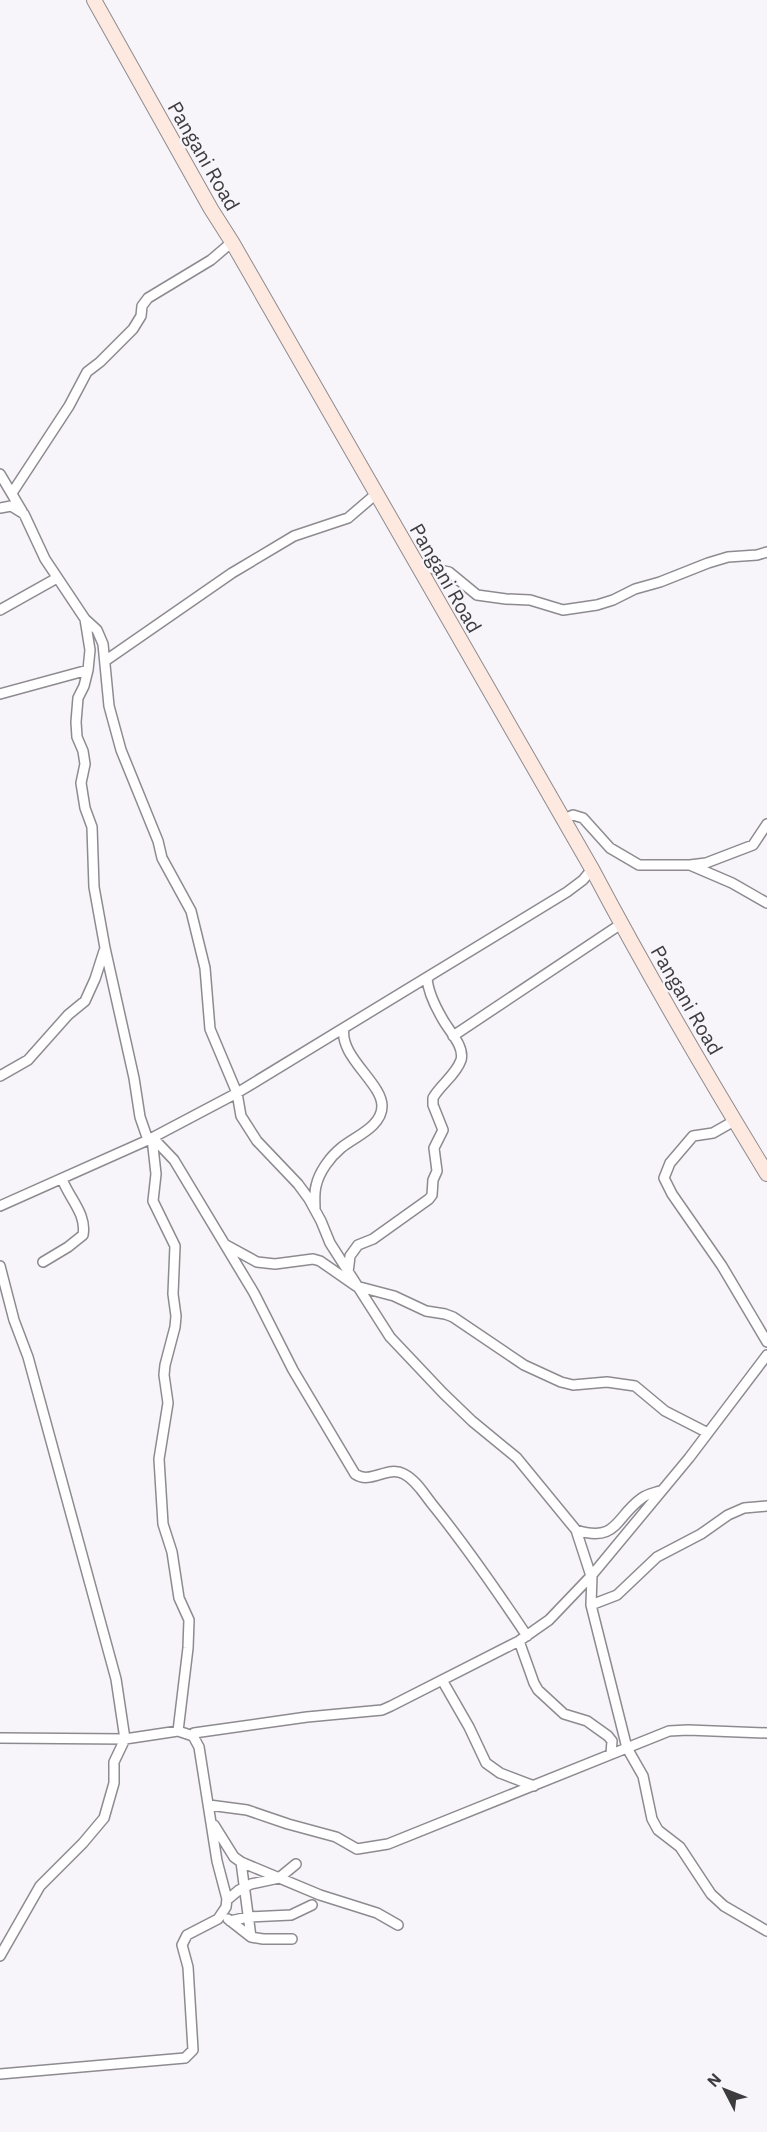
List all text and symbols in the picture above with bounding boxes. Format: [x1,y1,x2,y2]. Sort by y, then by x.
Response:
street label: Pangani Road [162,96,246,216]
street label: Pangani Road [404,518,488,638]
street label: Pangani Road [645,940,729,1060]
north arrow [695,2060,755,2120]
text: N [703,2069,725,2091]

